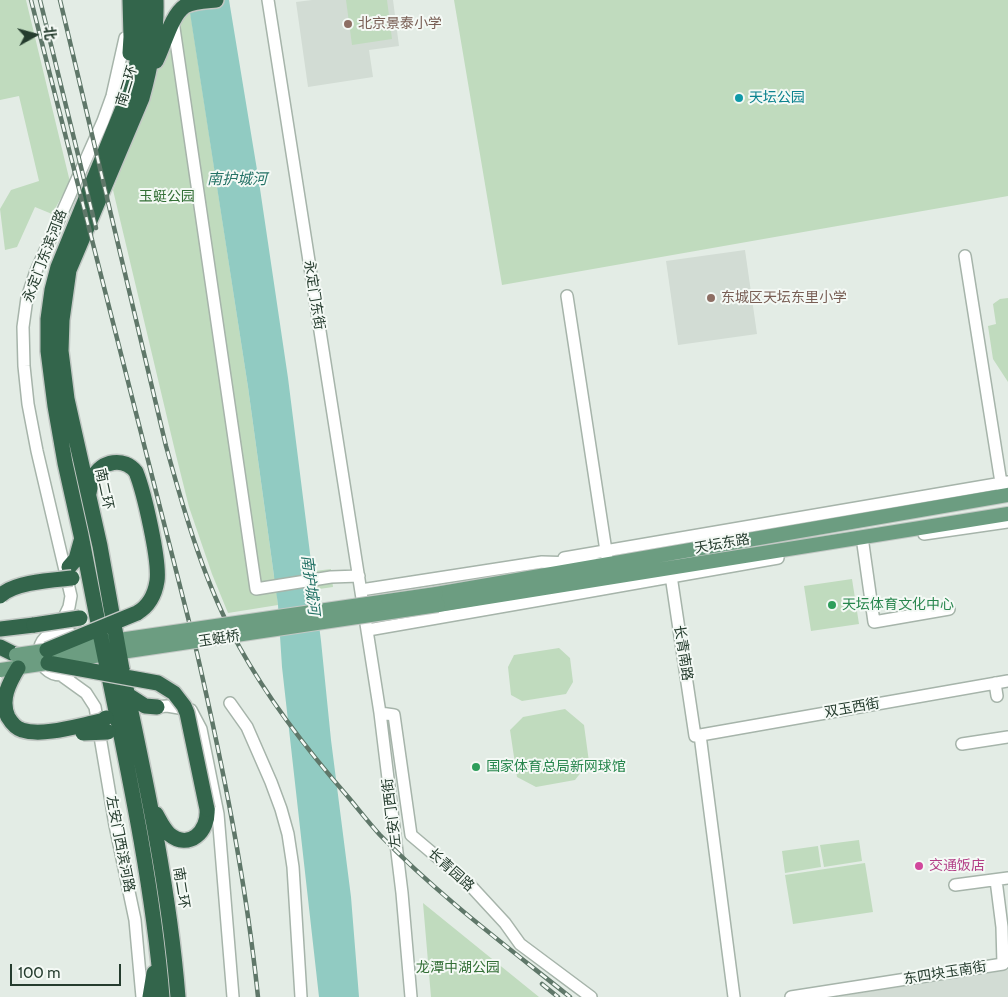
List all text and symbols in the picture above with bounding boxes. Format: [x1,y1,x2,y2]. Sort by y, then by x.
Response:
north arrow [10,10,60,60]
place label: 北京景泰小学 [358,16,442,32]
marker: 北京景泰小学 [342,18,354,30]
text: 北 [40,25,60,41]
street label: 南二环 [113,63,141,109]
place label: 天坛公园 [749,90,805,106]
marker: 天坛公园 [733,92,745,104]
water label: 南护城河 [207,171,267,189]
park label: 玉蜓公园 [139,189,195,205]
street label: 永定门东滨河路 [20,207,70,305]
street label: 永定门东街 [300,259,328,331]
place label: 东城区天坛东里小学 [721,290,847,306]
marker: 东城区天坛东里小学 [705,292,717,304]
street label: 南二环 [91,467,117,511]
street label: 天坛东路 [693,531,751,557]
water label: 南护城河 [297,554,323,616]
place label: 天坛体育文化中心 [842,597,954,613]
marker: 天坛体育文化中心 [826,599,838,611]
street label: 长青南路 [670,624,696,682]
street label: 玉蜓桥 [197,627,241,651]
street label: 双玉西街 [823,695,881,721]
place label: 国家体育总局新网球馆 [486,759,626,775]
marker: 国家体育总局新网球馆 [470,761,482,773]
street label: 左安门西街 [379,777,405,849]
street label: 左安门西滨河路 [102,794,138,894]
street label: 长青园路 [425,845,477,895]
place label: 交通饭店 [929,858,985,874]
marker: 交通饭店 [913,860,925,872]
street label: 南二环 [169,866,193,910]
scale bar [12,954,124,986]
street label: 东四块玉南街 [902,958,988,988]
park label: 龙潭中湖公园 [416,960,500,976]
text: 100 m [18,964,60,982]

